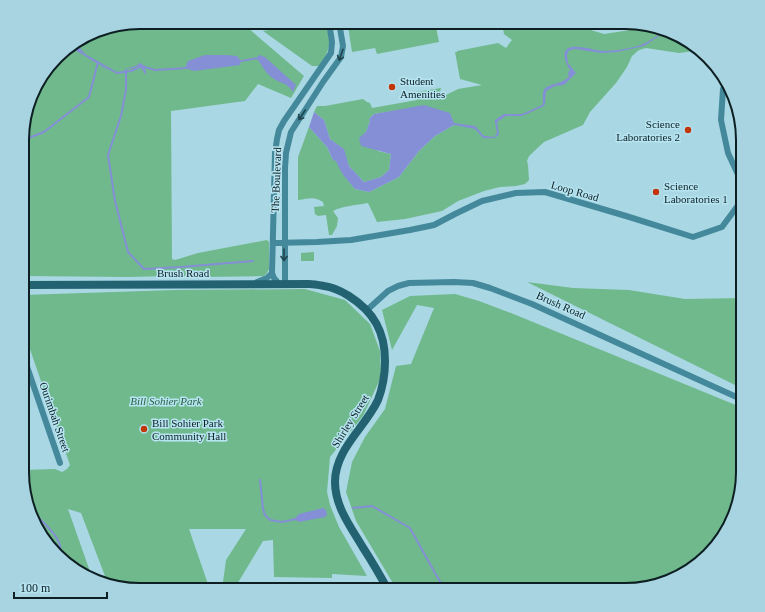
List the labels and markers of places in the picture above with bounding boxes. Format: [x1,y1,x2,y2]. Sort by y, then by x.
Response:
place label: Student Amenities [400,75,445,100]
marker: Student Amenities [387,82,397,92]
place label: Science Laboratories 2 [616,118,680,143]
marker: Science Laboratories 2 [683,125,693,135]
place label: Science Laboratories 1 [664,180,728,205]
marker: Science Laboratories 1 [651,187,661,197]
place label: Bill Sohier Park Community Hall [152,417,226,442]
marker: Bill Sohier Park Community Hall [139,424,149,434]

